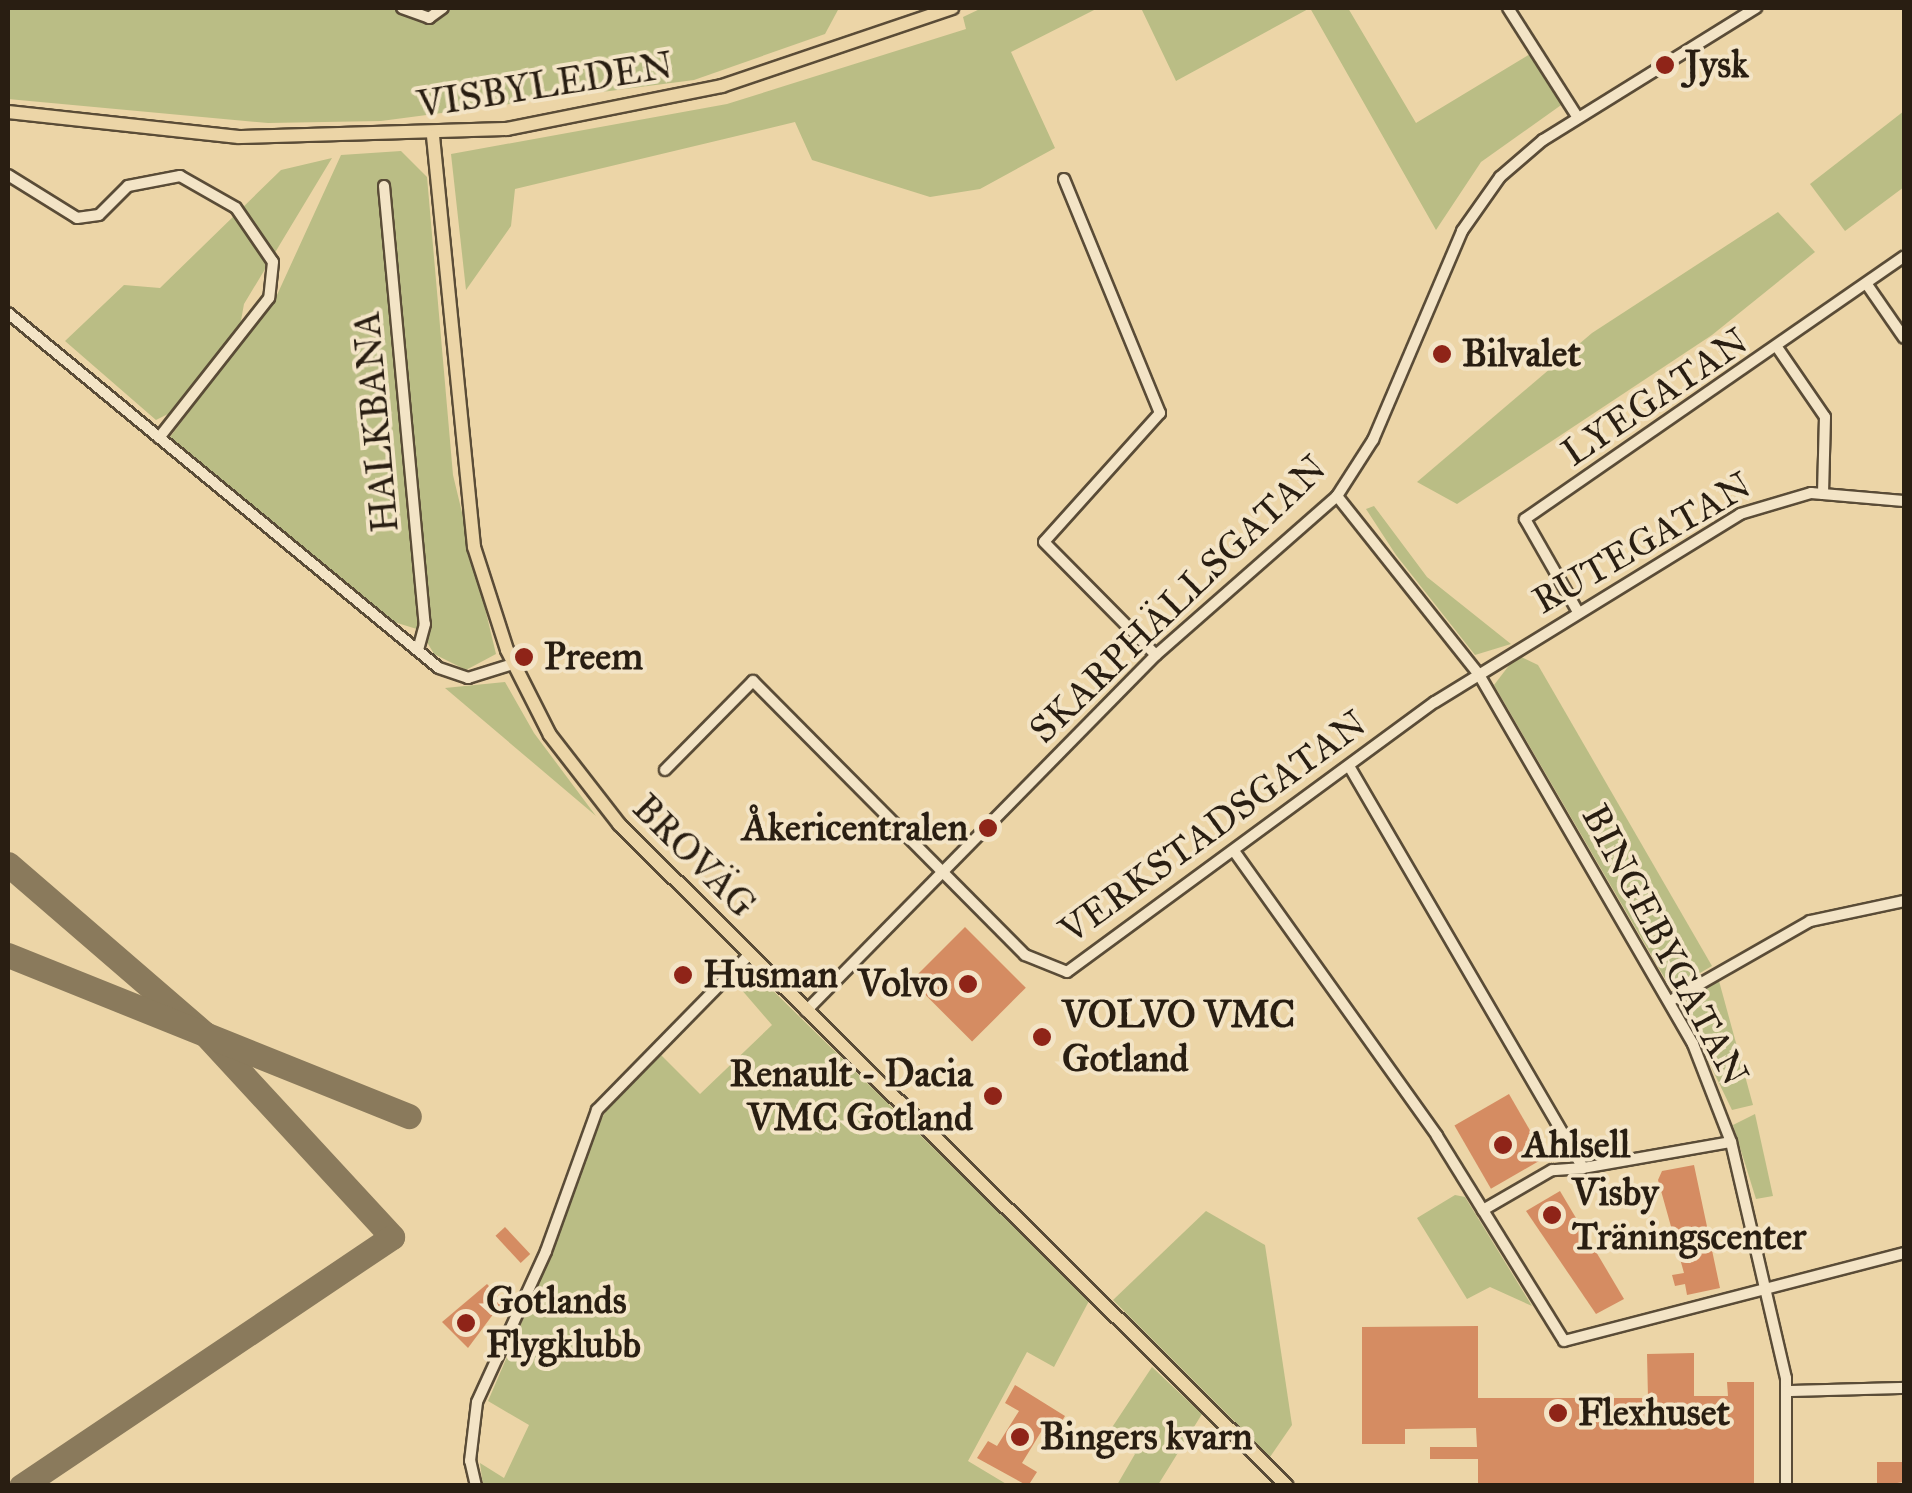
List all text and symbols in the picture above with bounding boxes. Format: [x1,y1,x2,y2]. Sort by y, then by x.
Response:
street label: VISBYLEDEN [414,42,676,128]
place label: Jysk [1685,42,1749,88]
marker: Jysk [1654,54,1676,76]
street label: HALKBANA [344,310,408,534]
street label: LYEGATAN [1553,318,1757,476]
place label: Bilvalet [1462,331,1581,377]
marker: Bilvalet [1431,343,1453,365]
street label: SKARPHÄLLSGATAN [1020,445,1336,753]
street label: RUTEGATAN [1525,462,1759,624]
place label: Preem [544,634,643,680]
marker: Preem [513,646,535,668]
street label: VERKSTADSGATAN [1051,701,1375,953]
street label: BROVÄG [623,785,765,927]
street label: BINGEBYGATAN [1572,797,1758,1093]
place label: Åkericentralen [742,805,968,851]
marker: Åkericentralen [977,817,999,839]
place label: Husman [703,952,838,998]
place label: Volvo [858,961,948,1007]
marker: Husman [672,964,694,986]
marker: Volvo [957,973,979,995]
place label: VOLVO VMC Gotland [1062,992,1295,1082]
marker: VOLVO VMC Gotland [1031,1026,1053,1048]
place label: Renault - Dacia VMC Gotland [730,1051,973,1140]
marker: Renault - Dacia VMC Gotland [982,1085,1004,1107]
place label: Ahlsell [1523,1122,1630,1168]
marker: Ahlsell [1492,1134,1514,1156]
place label: Visby Träningscenter [1572,1170,1806,1260]
marker: Visby Träningscenter [1541,1204,1563,1226]
place label: Gotlands Flygklubb [486,1278,641,1368]
marker: Gotlands Flygklubb [455,1312,477,1334]
place label: Flexhuset [1578,1390,1730,1436]
marker: Flexhuset [1547,1402,1569,1424]
place label: Bingers kvarn [1040,1414,1252,1460]
marker: Bingers kvarn [1009,1426,1031,1448]

